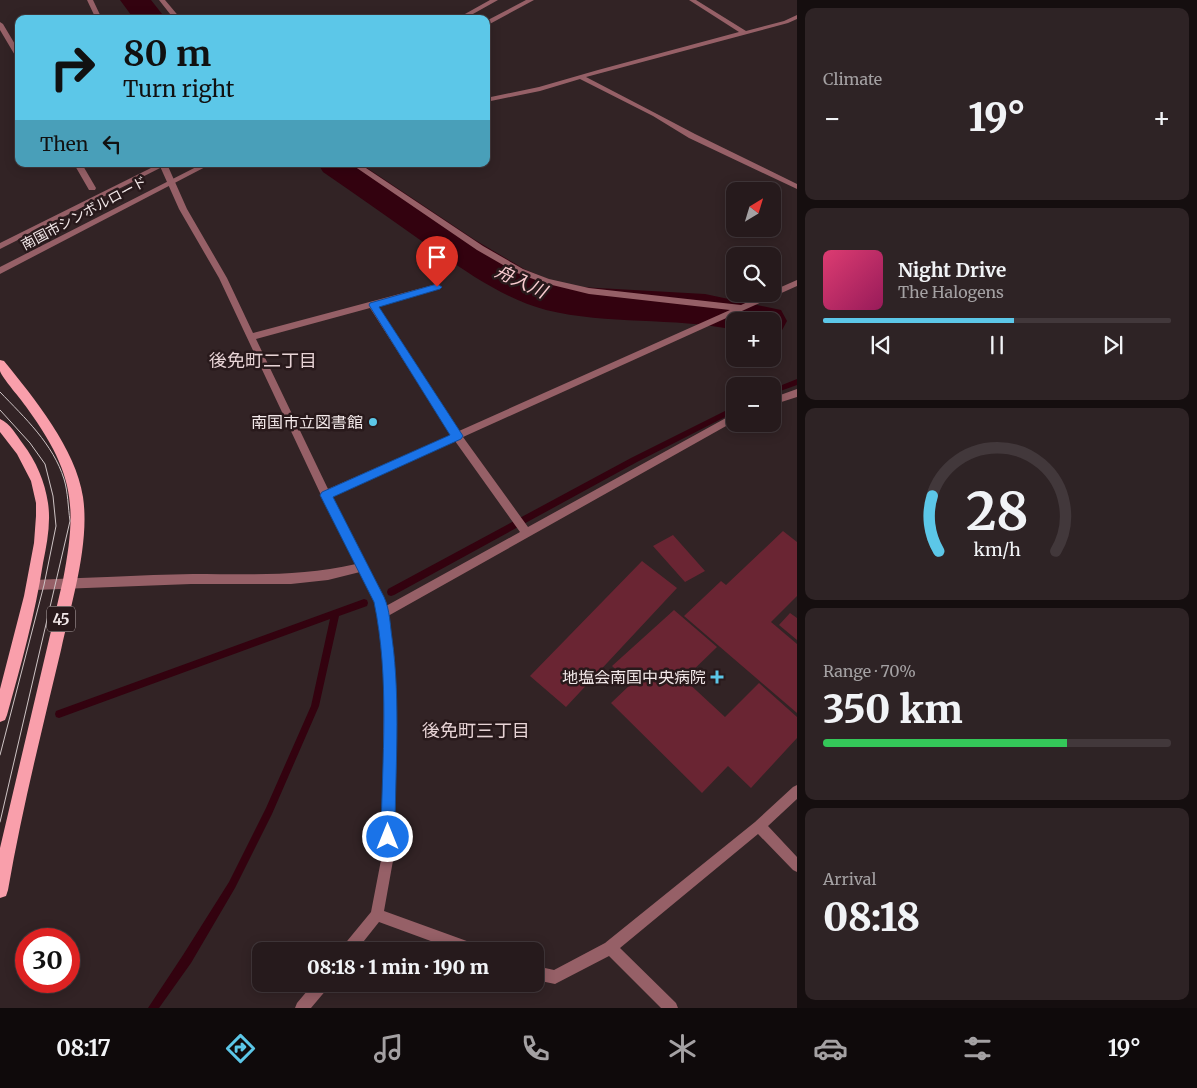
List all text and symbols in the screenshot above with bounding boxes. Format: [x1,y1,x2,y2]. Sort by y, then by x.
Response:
text: 80 m [123,32,211,76]
icon: right [40,35,105,100]
text: Climate [823,69,882,89]
text: Turn right [123,75,234,103]
text: 19° [968,94,1026,141]
text: − [823,100,842,136]
text: + [1152,100,1171,136]
icon: left [98,130,126,158]
text: Then [40,132,88,156]
street label: 南国市シンボルロード [18,172,150,254]
north arrow [726,182,781,238]
map controls [726,182,781,432]
pin [416,236,458,287]
icon: arrive [423,243,451,271]
button: search [726,247,781,302]
text: Night Drive [898,258,1006,282]
water label: 舟入川 [492,259,552,304]
text: The Halogens [898,282,1004,302]
button: + [726,312,781,367]
icon: previous [867,331,895,359]
icon: pause [983,331,1011,359]
icon: next [1099,331,1127,359]
district label: 後免町二丁目 [209,349,317,372]
button: − [726,377,781,432]
place label: 南国市立図書館 [251,412,363,432]
marker: 南国市立図書館 [367,416,379,428]
text: 28 [966,479,1028,544]
text: km/h [973,538,1021,561]
road number: 45 [47,606,75,632]
text: Range · 70% [823,661,916,681]
place label: 地塩会南国中央病院 [562,667,706,687]
marker: 地塩会南国中央病院 [710,670,724,684]
text: 350 km [823,686,963,733]
district label: 後免町三丁目 [422,719,530,742]
position arrow [361,810,413,862]
text: Arrival [823,869,876,889]
text: 08:18 [823,894,920,941]
speed limit sign: 30 [15,928,80,993]
text: 08:18 · 1 min · 190 m [307,955,489,979]
icon: directions [223,1031,258,1066]
icon: music [371,1031,406,1066]
icon: phone [518,1031,553,1066]
icon: climate [665,1031,700,1066]
icon: car [813,1031,848,1066]
icon: filters [960,1031,995,1066]
text: 08:17 [56,1034,111,1062]
text: 19° [1108,1034,1141,1062]

